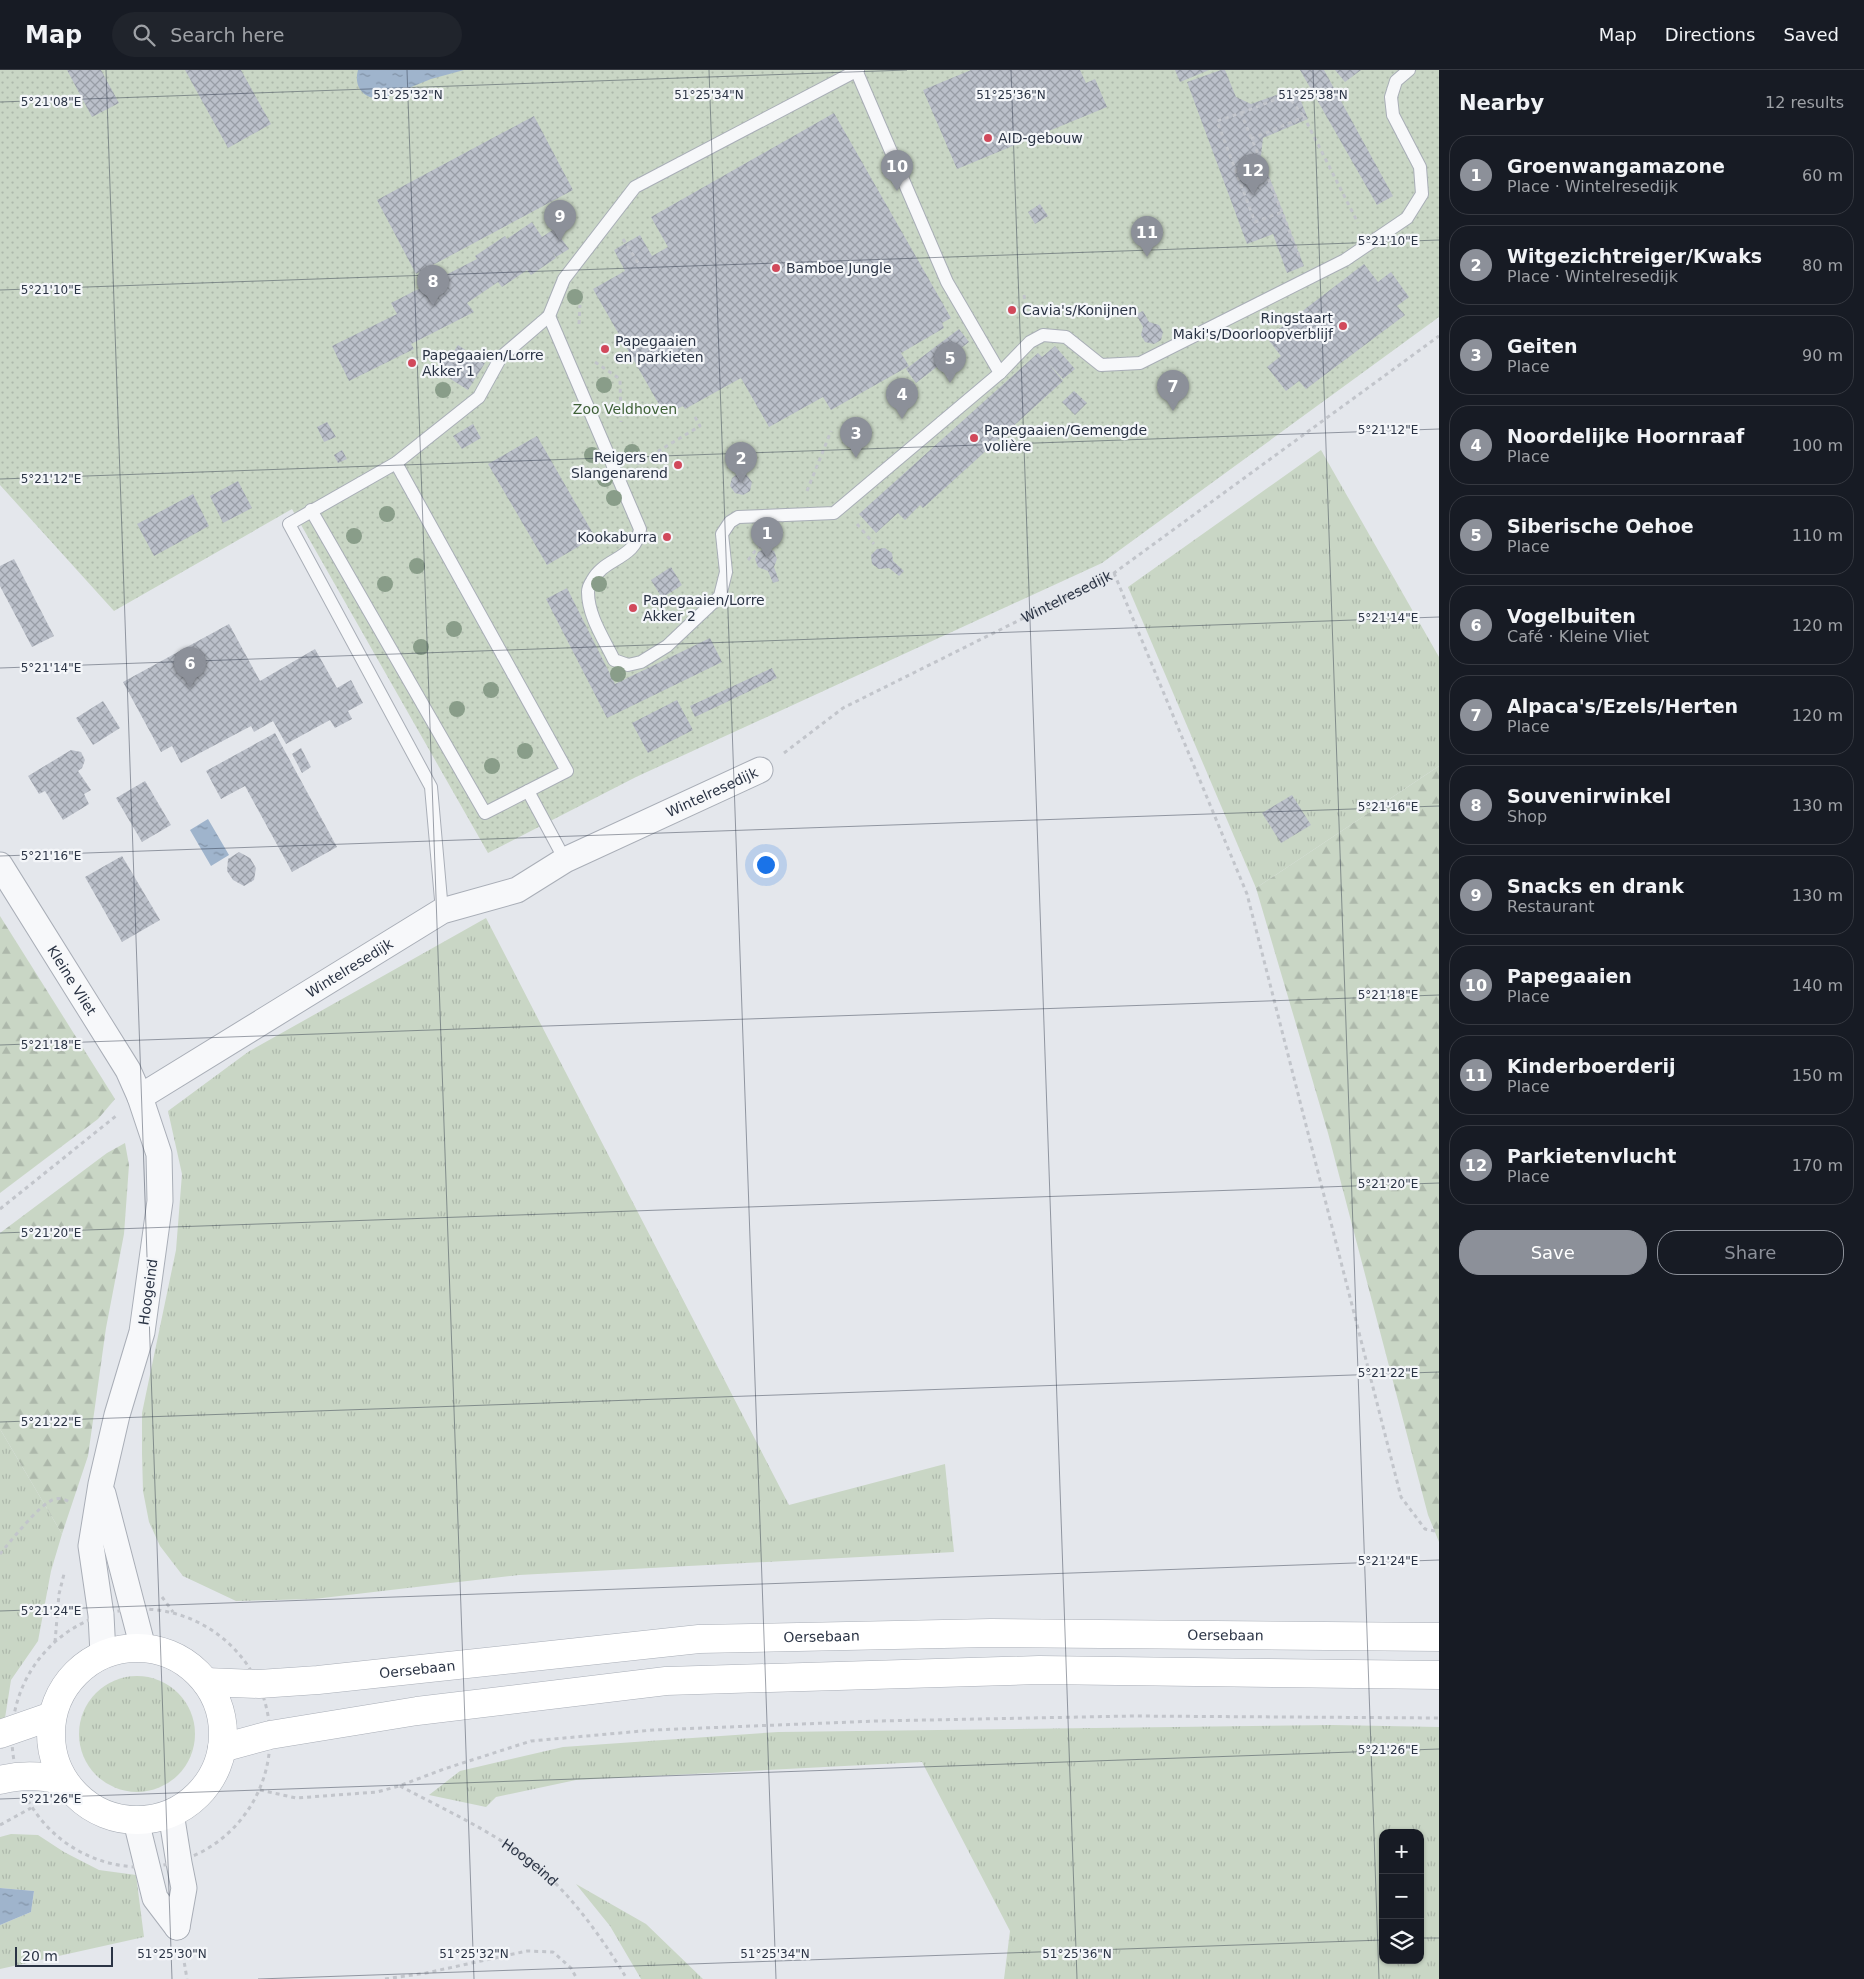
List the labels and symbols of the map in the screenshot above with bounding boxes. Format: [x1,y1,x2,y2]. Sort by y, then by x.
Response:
text: 51°25'32"N [373,88,443,102]
text: 51°25'34"N [674,88,744,102]
text: 51°25'36"N [976,88,1046,102]
text: 51°25'38"N [1278,88,1348,102]
text: 5°21'08"E [21,95,81,109]
place label: AID-gebouw [998,130,1083,146]
marker: AID-gebouw [982,132,994,144]
pin: 10 [881,150,913,191]
pin: 12 [1237,154,1269,195]
pin: 9 [544,200,576,241]
pin: 11 [1131,216,1163,257]
text: 5°21'10"E [1358,234,1418,248]
place label: Bamboe Jungle [786,260,892,276]
marker: Bamboe Jungle [770,262,782,274]
pin: 8 [417,265,449,306]
text: 5°21'10"E [21,283,81,297]
place label: Cavia's/Konijnen [1022,302,1137,318]
marker: Cavia's/Konijnen [1006,304,1018,316]
place label: Ringstaart Maki's/Doorloopverblijf [1173,310,1334,342]
marker: Ringstaart Maki's/Doorloopverblijf [1337,320,1349,332]
place label: Papegaaien en parkieten [615,333,704,365]
pin: 5 [934,342,966,383]
marker: Papegaaien en parkieten [599,343,611,355]
place label: Papegaaien/Lorre Akker 1 [422,347,544,379]
marker: Papegaaien/Lorre Akker 1 [406,357,418,369]
pin: 7 [1157,370,1189,411]
pin: 4 [886,378,918,419]
park label: Zoo Veldhoven [573,401,677,417]
pin: 3 [840,417,872,458]
place label: Papegaaien/Gemengde volière [984,422,1147,454]
text: 5°21'12"E [1358,423,1418,437]
marker: Papegaaien/Gemengde volière [968,432,980,444]
pin: 2 [725,442,757,483]
place label: Reigers en Slangenarend [571,449,668,481]
marker: Reigers en Slangenarend [672,459,684,471]
text: 5°21'12"E [21,472,81,486]
pin: 1 [751,517,783,558]
place label: Kookaburra [577,529,657,545]
marker: Kookaburra [661,531,673,543]
street label: Wintelresedijk [1019,567,1115,626]
place label: Papegaaien/Lorre Akker 2 [643,592,765,624]
marker: Papegaaien/Lorre Akker 2 [627,602,639,614]
text: 5°21'14"E [1358,611,1418,625]
pin: 6 [174,647,206,688]
text: 5°21'14"E [21,661,81,675]
street label: Wintelresedijk [664,764,761,820]
text: 5°21'16"E [1358,800,1418,814]
text: 5°21'16"E [21,849,81,863]
your location [753,852,779,878]
street label: Wintelresedijk [303,935,397,1001]
street label: Kleine Vliet [44,943,100,1019]
text: 5°21'18"E [1358,988,1418,1002]
text: 5°21'18"E [21,1038,81,1052]
text: 5°21'20"E [1358,1177,1418,1191]
text: 5°21'20"E [21,1226,81,1240]
street label: Hoogeind [135,1258,161,1326]
text: 5°21'22"E [1358,1366,1418,1380]
text: 5°21'22"E [21,1415,81,1429]
text: 5°21'24"E [1358,1554,1418,1568]
text: 5°21'24"E [21,1604,81,1618]
street label: Oersebaan [1187,1627,1264,1643]
street label: Oersebaan [783,1628,860,1645]
street label: Oersebaan [378,1657,456,1681]
text: 5°21'26"E [1358,1743,1418,1757]
text: 5°21'26"E [21,1792,81,1806]
street label: Hoogeind [499,1835,561,1889]
scale bar [15,1944,112,1967]
text: 51°25'30"N [137,1947,207,1961]
text: 51°25'32"N [439,1947,509,1961]
text: 51°25'34"N [740,1947,810,1961]
text: 51°25'36"N [1042,1947,1112,1961]

